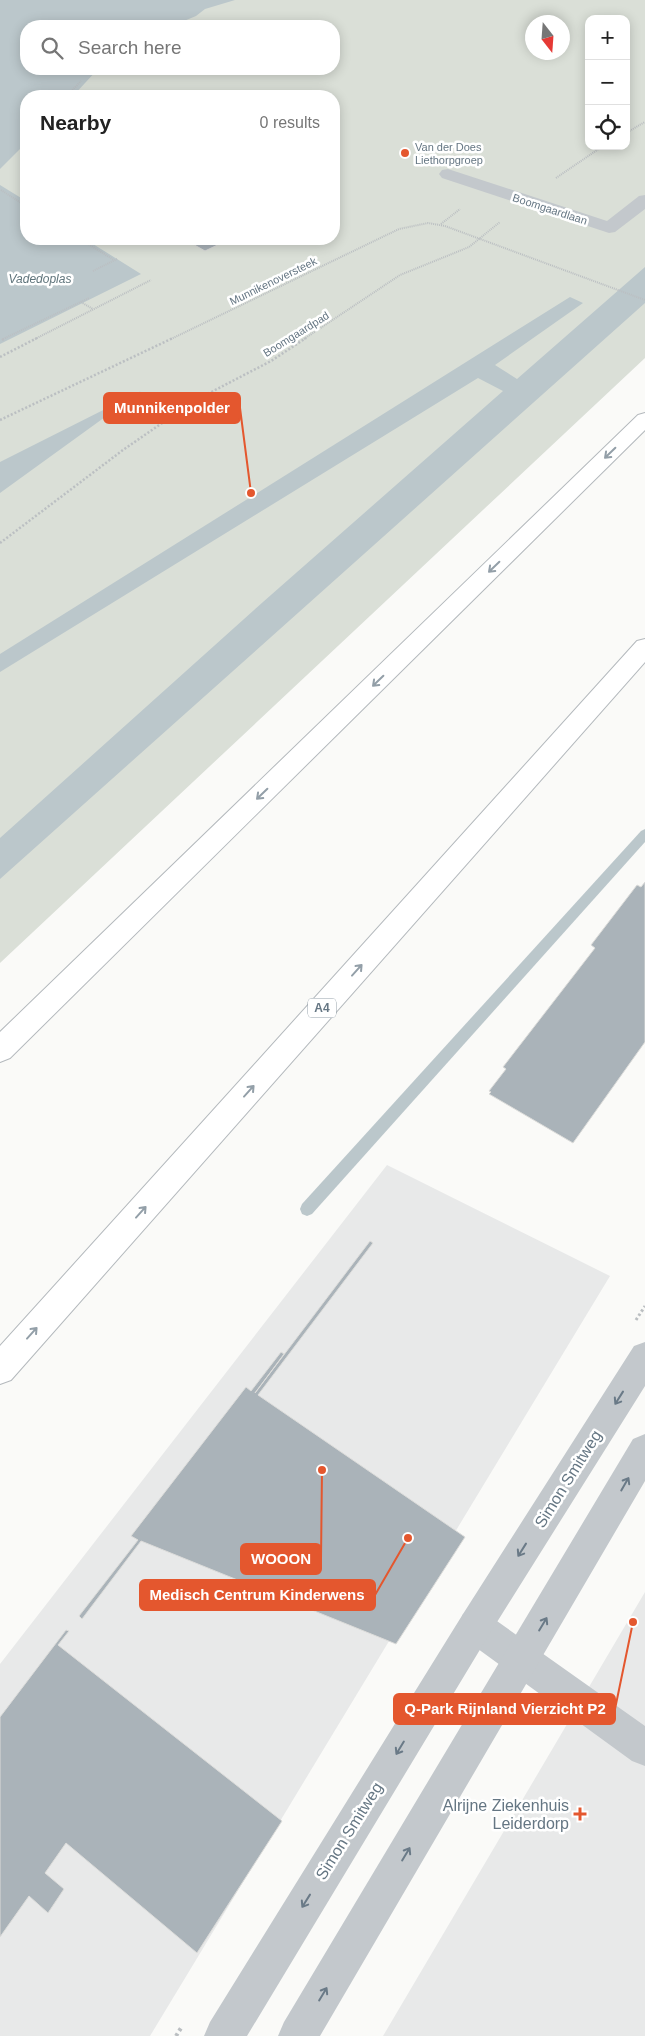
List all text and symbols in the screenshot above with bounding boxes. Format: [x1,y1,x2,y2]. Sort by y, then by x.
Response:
north arrow [525,15,570,60]
map controls [585,15,630,150]
button: + [585,15,630,60]
search box [20,20,340,75]
icon: search [38,34,66,62]
text: Search here [78,37,182,58]
button: − [585,60,630,105]
button: locate [585,105,630,150]
text: Nearby [40,111,111,134]
text: 0 results [260,114,320,131]
place label: Van der Does Liethorpgroep [415,141,483,166]
marker: Van der Does Liethorpgroep [399,147,411,159]
street label: Boomgaardlaan [511,191,589,227]
street label: Munnikenoversteek [228,254,319,307]
water label: Vadedoplas [9,272,71,286]
street label: Boomgaardpad [261,309,331,359]
callout: Munnikenpolder [104,393,240,423]
text: Munnikenpolder [114,399,230,416]
one-way arrow [604,447,616,460]
one-way arrow [488,561,500,573]
one-way arrow [372,675,384,687]
one-way arrow [255,788,268,800]
one-way arrow [351,963,363,976]
road number: A4 [308,998,336,1018]
one-way arrow [243,1084,255,1097]
one-way arrow [135,1205,147,1218]
one-way arrow [27,1327,38,1340]
one-way arrow [614,1391,624,1405]
street label: Simon Smitweg [531,1427,605,1531]
one-way arrow [621,1478,631,1492]
one-way arrow [517,1543,527,1557]
callout: WOOON [241,1544,321,1574]
text: WOOON [251,1550,311,1567]
callout: Medisch Centrum Kinderwens [140,1580,375,1610]
text: Medisch Centrum Kinderwens [149,1586,365,1603]
one-way arrow [538,1618,548,1632]
callout: Q-Park Rijnland Vierzicht P2 [394,1694,615,1724]
text: Q-Park Rijnland Vierzicht P2 [404,1700,606,1717]
one-way arrow [395,1741,406,1755]
street label: Simon Smitweg [312,1779,386,1883]
place label: Alrijne Ziekenhuis Leiderdorp [443,1797,569,1832]
marker: Alrijne Ziekenhuis Leiderdorp [573,1807,587,1821]
one-way arrow [401,1848,411,1862]
one-way arrow [301,1894,311,1908]
one-way arrow [319,1988,329,2002]

